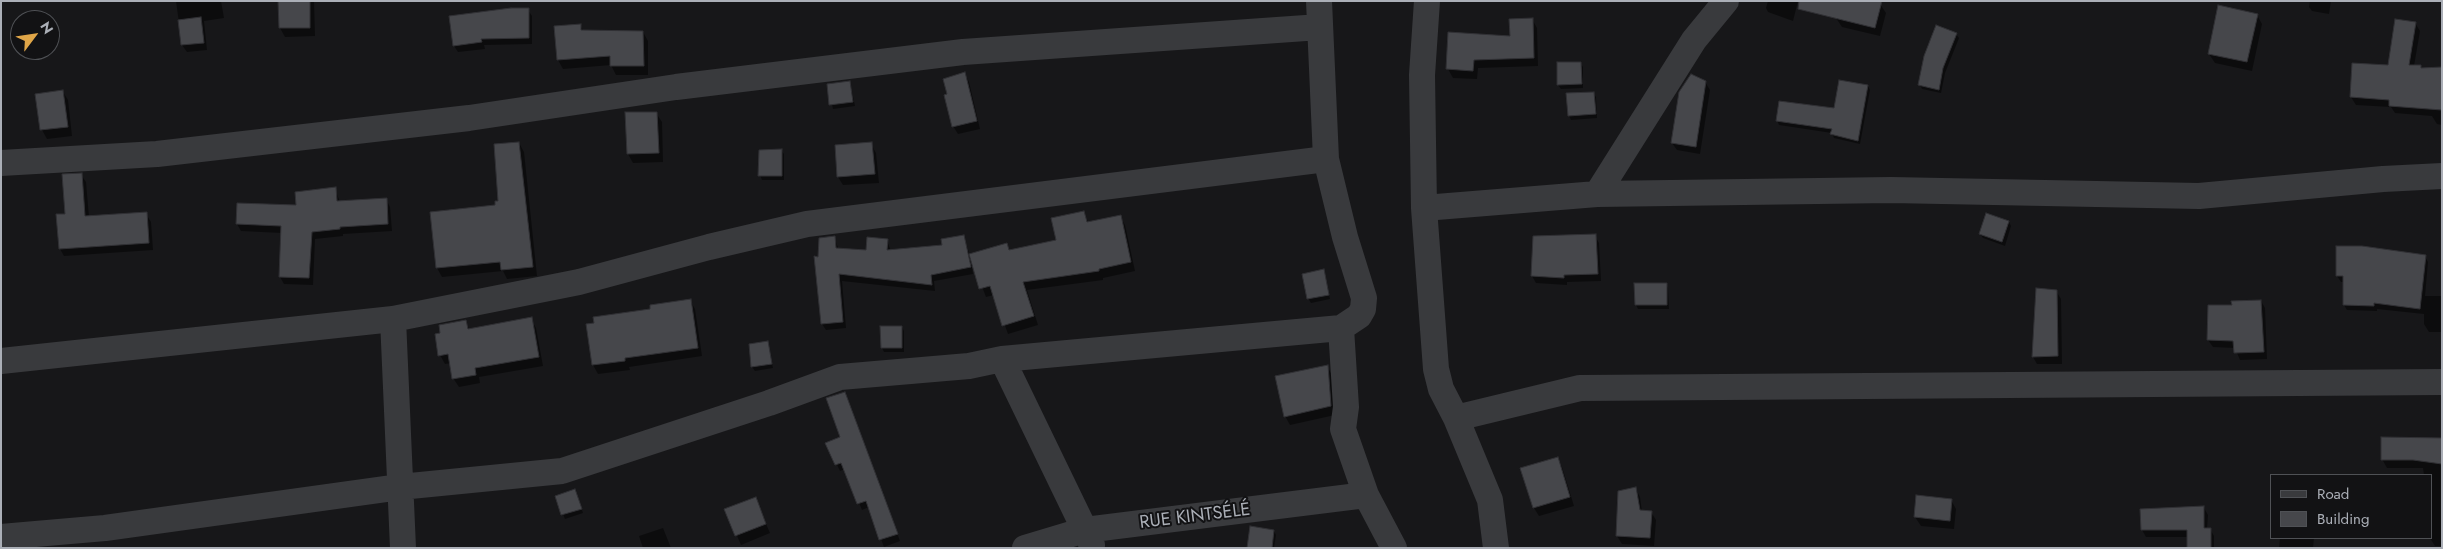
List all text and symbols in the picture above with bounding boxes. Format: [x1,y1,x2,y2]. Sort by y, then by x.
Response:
north arrow [10,10,60,60]
text: N [36,18,58,38]
legend [2270,474,2433,539]
text: Road [2317,483,2349,505]
street label: RUE KINTSÉLÉ [1138,499,1252,535]
text: Building [2317,508,2369,530]

